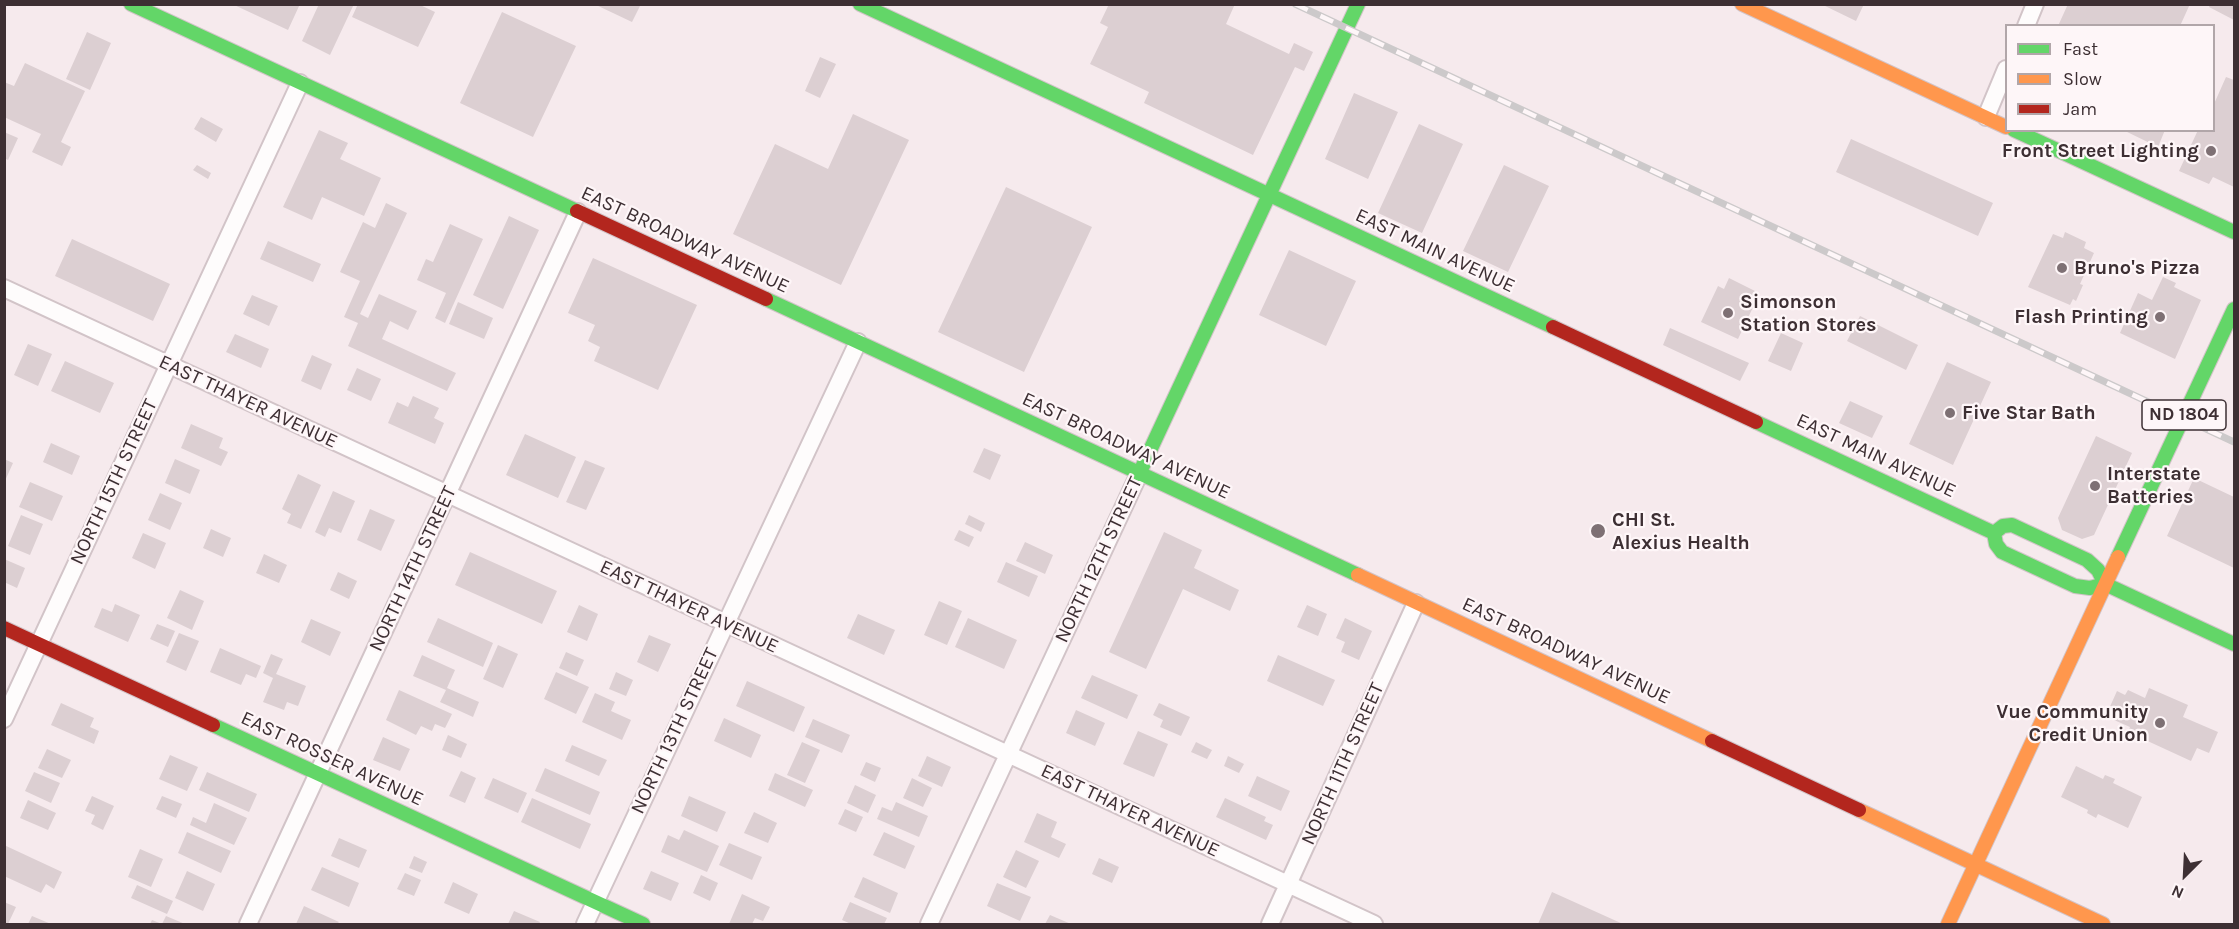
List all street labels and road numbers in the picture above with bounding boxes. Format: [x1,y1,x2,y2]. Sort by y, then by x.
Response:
street label: EAST BROADWAY AVENUE [577,181,793,299]
street label: EAST MAIN AVENUE [1351,203,1519,299]
street label: EAST THAYER AVENUE [155,350,341,454]
street label: EAST BROADWAY AVENUE [1018,387,1234,505]
street label: NORTH 15TH STREET [65,395,163,569]
road number: ND 1804 [2142,400,2226,430]
street label: EAST MAIN AVENUE [1792,408,1960,504]
street label: NORTH 12TH STREET [1050,473,1148,647]
street label: NORTH 14TH STREET [364,482,462,656]
street label: EAST THAYER AVENUE [596,555,782,659]
street label: EAST BROADWAY AVENUE [1458,592,1674,710]
street label: NORTH 13TH STREET [626,644,724,818]
street label: NORTH 11TH STREET [1296,679,1390,849]
street label: EAST ROSSER AVENUE [237,706,427,812]
street label: EAST THAYER AVENUE [1037,759,1223,863]

